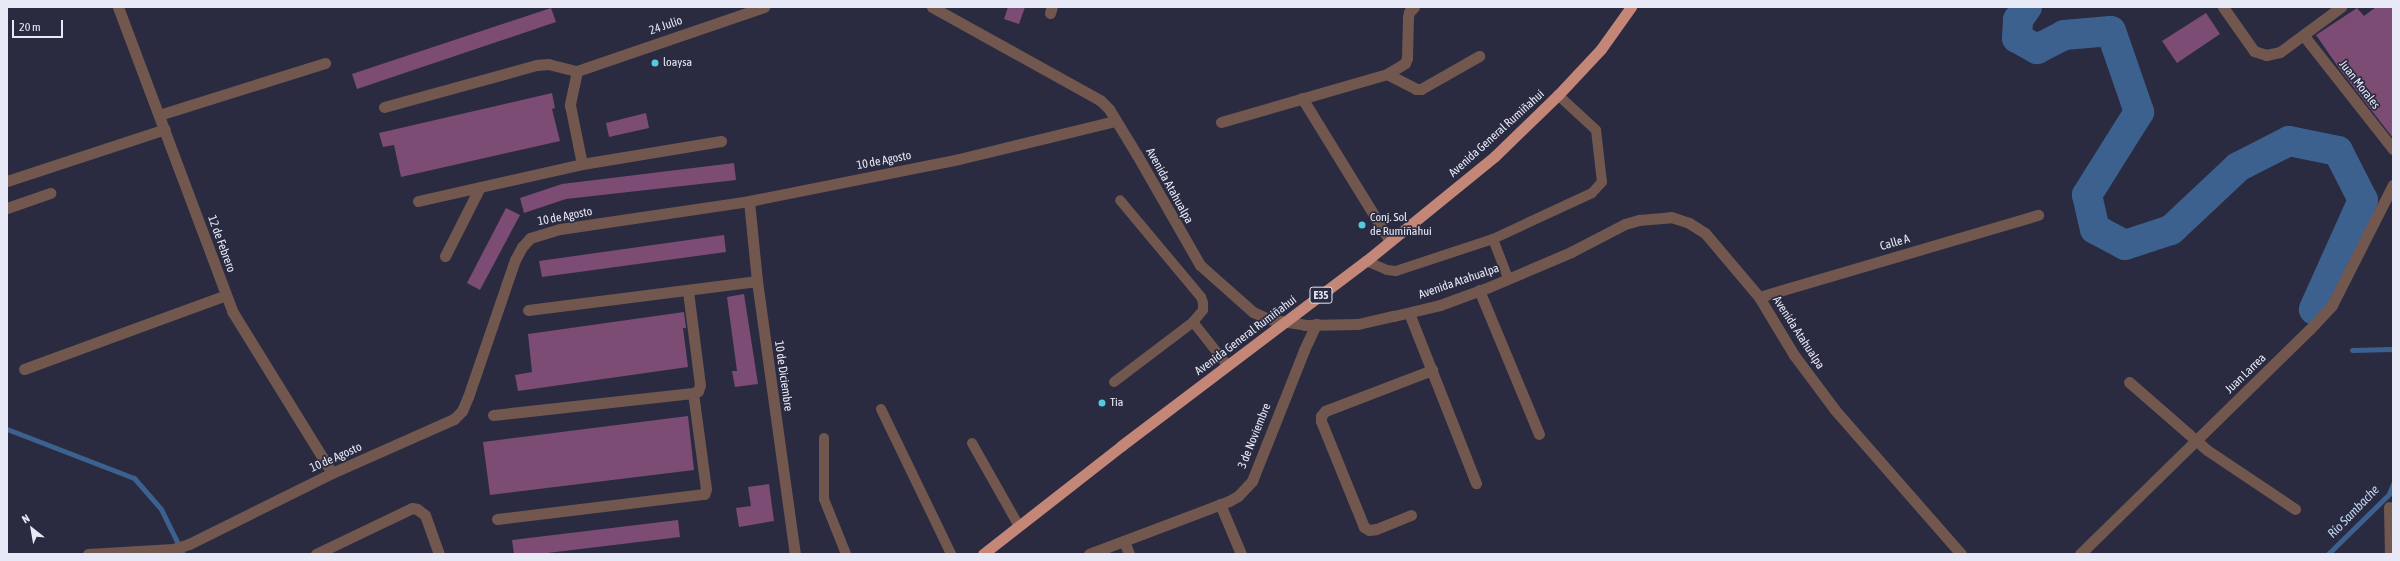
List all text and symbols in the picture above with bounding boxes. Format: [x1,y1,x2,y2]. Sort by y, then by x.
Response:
scale bar [14,12,65,38]
street label: 24 Julio [648,14,684,38]
text: 20 m [19,20,41,34]
place label: loaysa [663,56,692,70]
marker: loaysa [650,58,660,68]
street label: Juan Morales [2335,58,2383,112]
street label: Avenida General Rumiñahui [1446,87,1548,181]
street label: Avenida Atahualpa [1142,146,1196,226]
street label: 10 de Agosto [855,149,913,173]
street label: 10 de Agosto [536,205,594,229]
place label: Conj. Sol de Rumiñahui [1370,211,1432,239]
street label: 12 de Febrero [204,214,238,274]
marker: Conj. Sol de Rumiñahui [1357,220,1367,230]
street label: Calle A [1879,232,1911,254]
street label: Avenida Atahualpa [1417,261,1501,303]
road number: E35 [1309,286,1333,304]
street label: Avenida General Rumiñahui [1192,293,1300,379]
street label: Avenida Atahualpa [1769,294,1827,372]
street label: 10 de Diciembre [771,340,795,412]
street label: Juan Larrea [2223,351,2269,397]
place label: Tia [1110,396,1123,410]
marker: Tia [1097,398,1107,408]
street label: 3 de Noviembre [1235,401,1275,471]
street label: 10 de Agosto [308,440,364,476]
water label: Río Sambache [2325,482,2383,542]
north arrow [12,509,52,549]
text: N [20,512,32,526]

